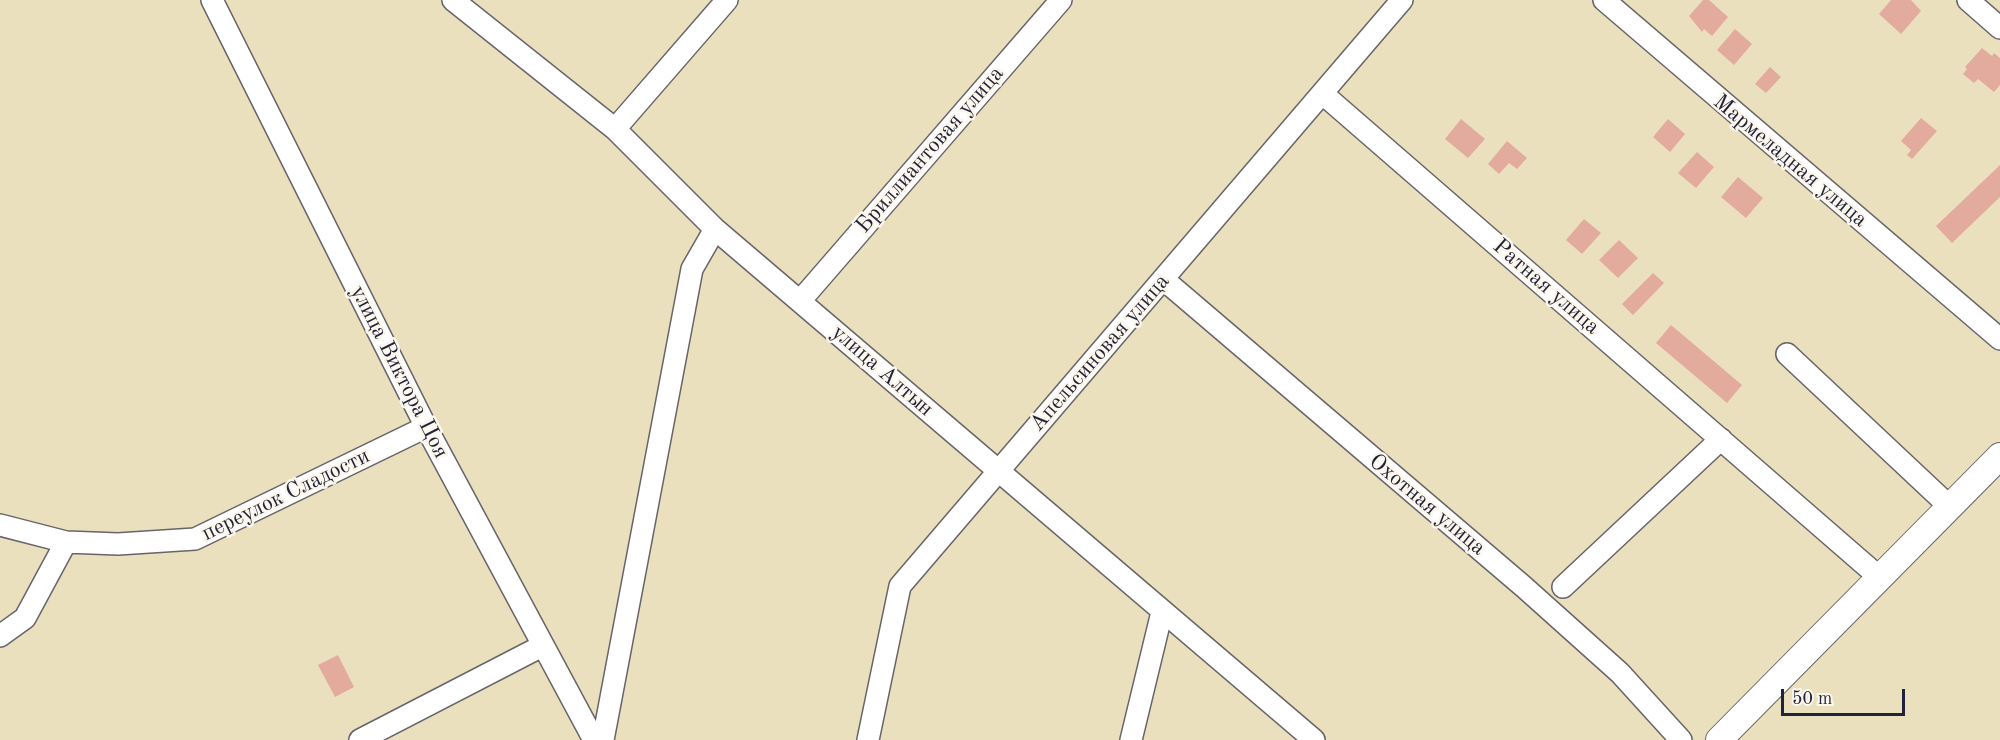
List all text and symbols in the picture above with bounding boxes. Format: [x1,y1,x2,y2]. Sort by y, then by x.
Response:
street label: Бриллиантовая улица [850,61,1010,239]
street label: Мармеладная улица [1708,89,1872,233]
street label: Ратная улица [1487,233,1605,341]
street label: Апельсиновая улица [1024,269,1176,437]
street label: улица Виктора Цоя [344,281,454,463]
street label: улица Алтын [826,320,938,422]
street label: переулок Сладости [198,443,374,547]
street label: Охотная улица [1363,448,1491,562]
scale bar [1784,677,1908,715]
text: 50 m [1792,690,1832,708]

